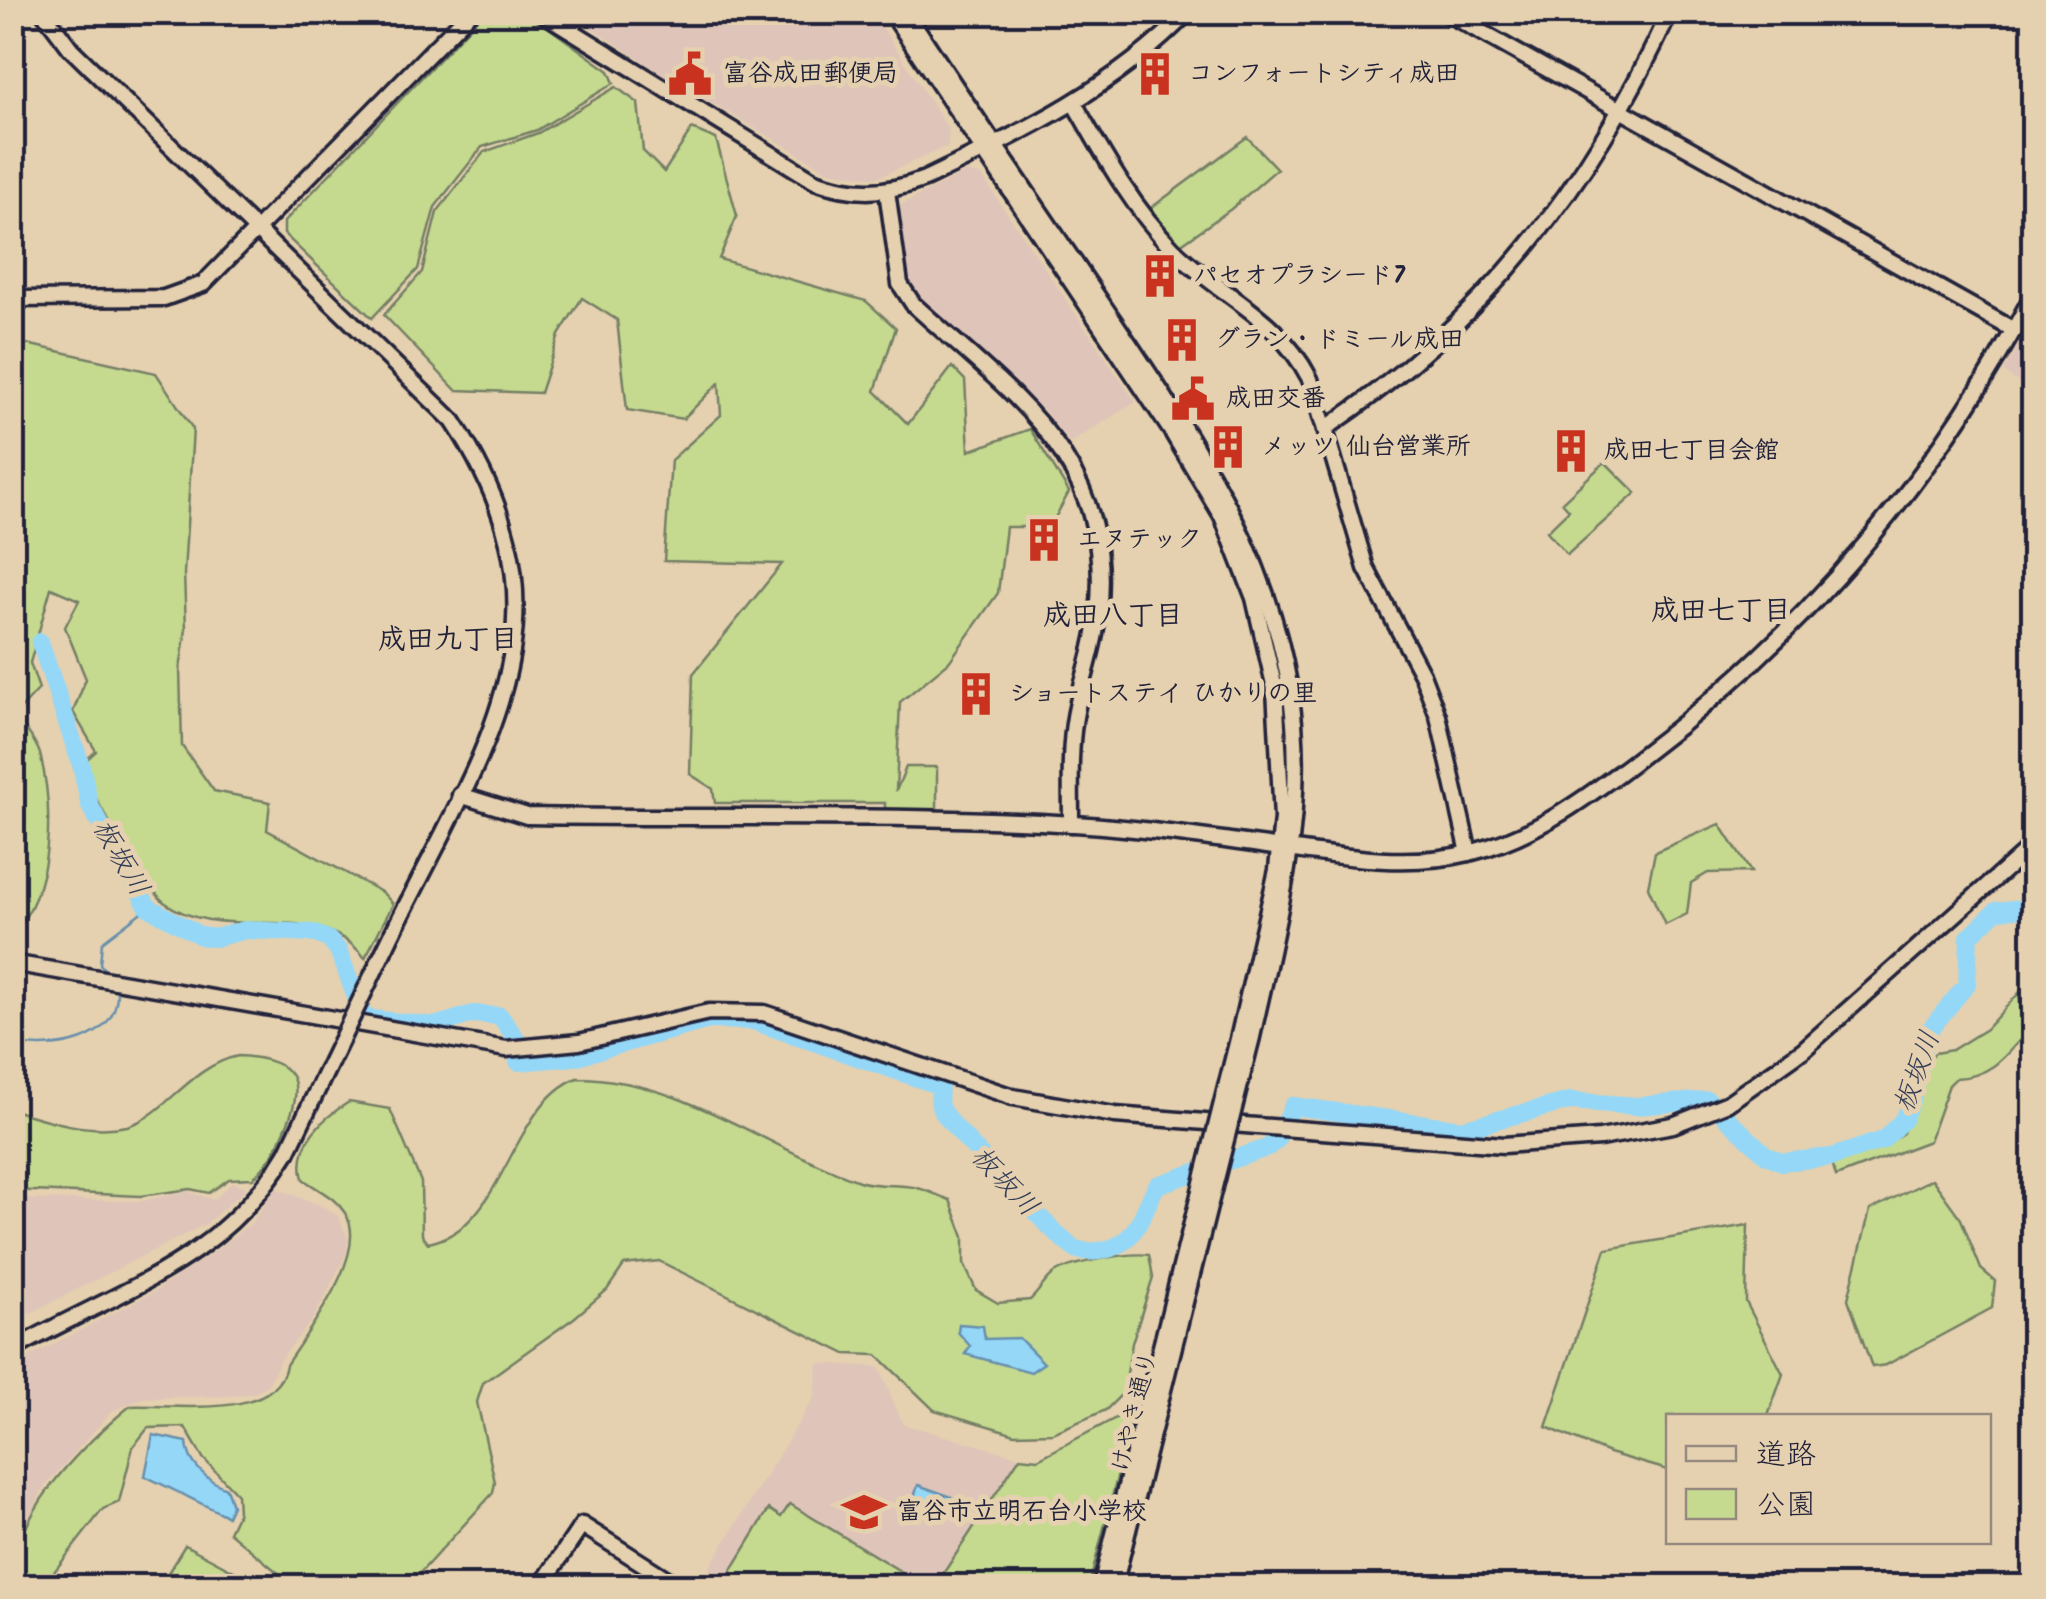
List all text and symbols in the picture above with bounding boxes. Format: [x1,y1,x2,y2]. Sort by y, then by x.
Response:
public building icon: 富谷成田郵便局 [666,50,714,98]
building icon: コンフォートシティ成田 [1131,50,1179,98]
place label: 富谷成田郵便局 [723,54,898,94]
place label: コンフォートシティ成田 [1188,54,1460,94]
building icon: パセオプラシード7 [1136,252,1184,300]
place label: パセオプラシード7 [1193,256,1406,296]
building icon: グラン・ドミール成田 [1158,316,1206,364]
place label: グラン・ドミール成田 [1215,320,1464,360]
public building icon: 成田交番 [1169,375,1217,423]
place label: 成田交番 [1226,379,1326,419]
building icon: メッツ 仙台営業所 [1204,423,1252,471]
place label: メッツ 仙台営業所 [1261,427,1471,467]
building icon: 成田七丁目会館 [1547,427,1595,475]
place label: 成田七丁目会館 [1604,431,1779,471]
building icon: エヌテック [1020,516,1068,564]
place label: エヌテック [1077,520,1202,560]
district label: 成田七丁目 [1651,589,1791,634]
district label: 成田八丁目 [1043,594,1183,639]
district label: 成田九丁目 [378,618,518,663]
building icon: ショートステイ ひかりの里 [952,670,1000,718]
place label: ショートステイ ひかりの里 [1009,674,1317,714]
water label: 板坂川 [80,810,160,906]
water label: 板坂川 [1882,1025,1954,1119]
water label: 板坂川 [959,1136,1049,1228]
street label: けやき通り [1100,1347,1170,1477]
legend [1666,1414,1991,1544]
text: 道路 [1756,1432,1816,1480]
text: 公園 [1756,1482,1816,1530]
school or university icon: 富谷市立明石台小学校 [840,1488,888,1536]
place label: 富谷市立明石台小学校 [897,1492,1147,1532]

